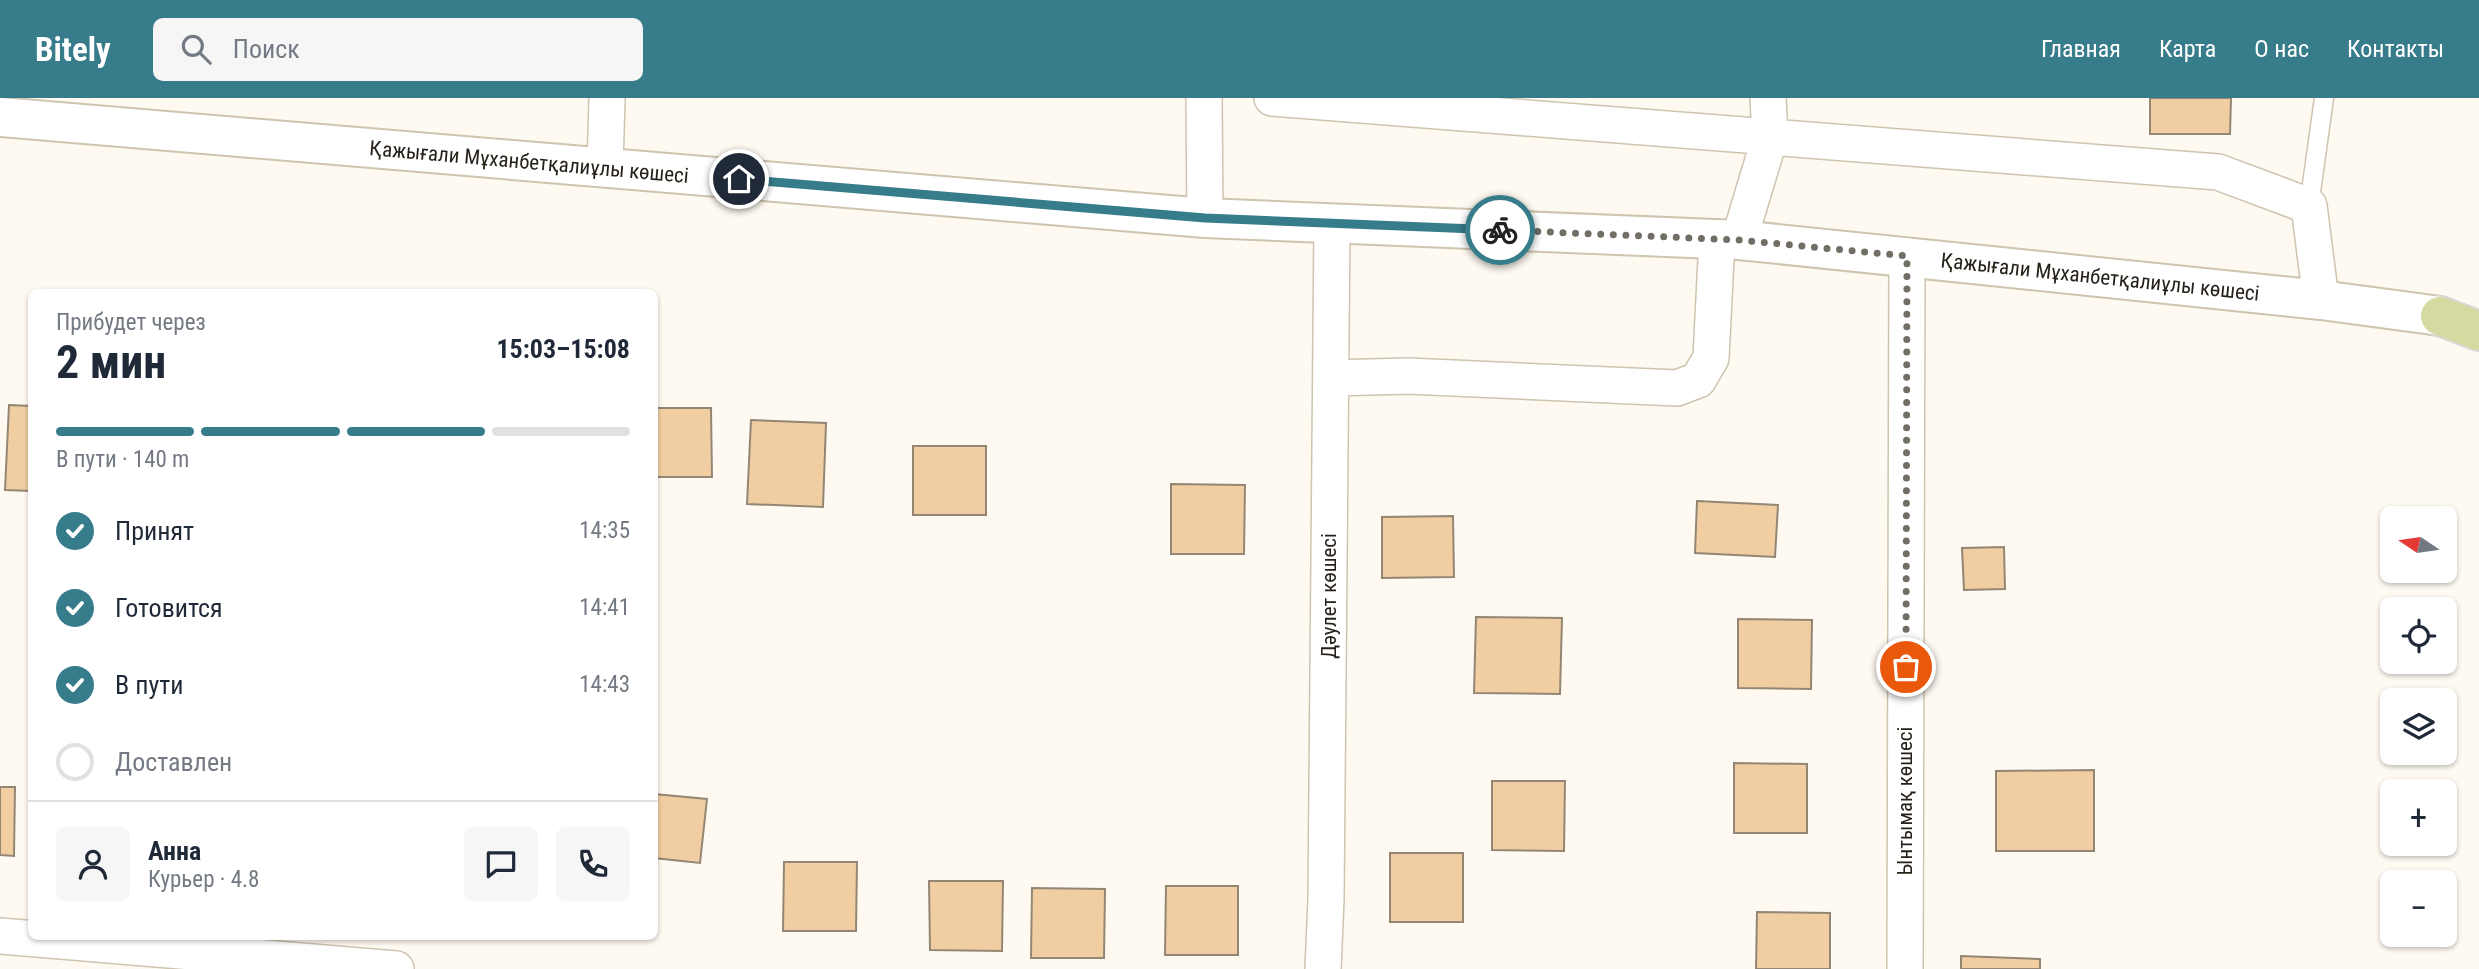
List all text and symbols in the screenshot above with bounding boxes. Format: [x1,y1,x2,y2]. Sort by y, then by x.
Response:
search box [153,18,643,81]
text: Bitely [35,30,111,69]
icon: search [177,30,215,68]
text: Поиск [233,34,300,64]
text: Главная [2041,35,2121,63]
text: Карта [2159,35,2216,63]
text: О нас [2254,35,2309,63]
text: Контакты [2347,35,2444,63]
street label: Қажығали Мұханбетқалиұлы көшесі [368,136,690,188]
pin [709,149,769,209]
icon: home [720,160,758,198]
courier [1465,195,1535,265]
icon: bike [1481,211,1519,249]
street label: Қажығали Мұханбетқалиұлы көшесі [1939,248,2261,306]
text: Прибудет через [56,309,206,336]
text: 15:03–15:08 [496,334,630,364]
text: 2 мин [56,335,166,389]
text: В пути · 140 m [56,446,189,473]
north arrow [2380,506,2457,583]
map controls [2380,506,2457,947]
icon: check [56,512,94,550]
text: Принят [115,516,194,546]
text: 14:35 [579,517,630,544]
street label: Дәулет көшесі [1317,533,1341,659]
icon: check [56,589,94,627]
text: Готовится [115,593,223,623]
text: 14:41 [579,594,630,621]
button: locate [2380,597,2457,674]
pin [1876,637,1936,697]
icon: bag [1887,648,1925,686]
icon: check [56,666,94,704]
text: В пути [115,670,184,700]
text: 14:43 [579,671,630,698]
button: layers [2380,688,2457,765]
street label: Ынтымақ көшесі [1893,727,1917,875]
text: Доставлен [115,747,232,777]
button: + [2380,779,2457,856]
button: person [56,827,130,901]
button: chat [464,827,538,901]
button: phone [556,827,630,901]
text: Анна [148,836,201,866]
text: Курьер · 4.8 [148,866,259,893]
button: − [2380,870,2457,947]

